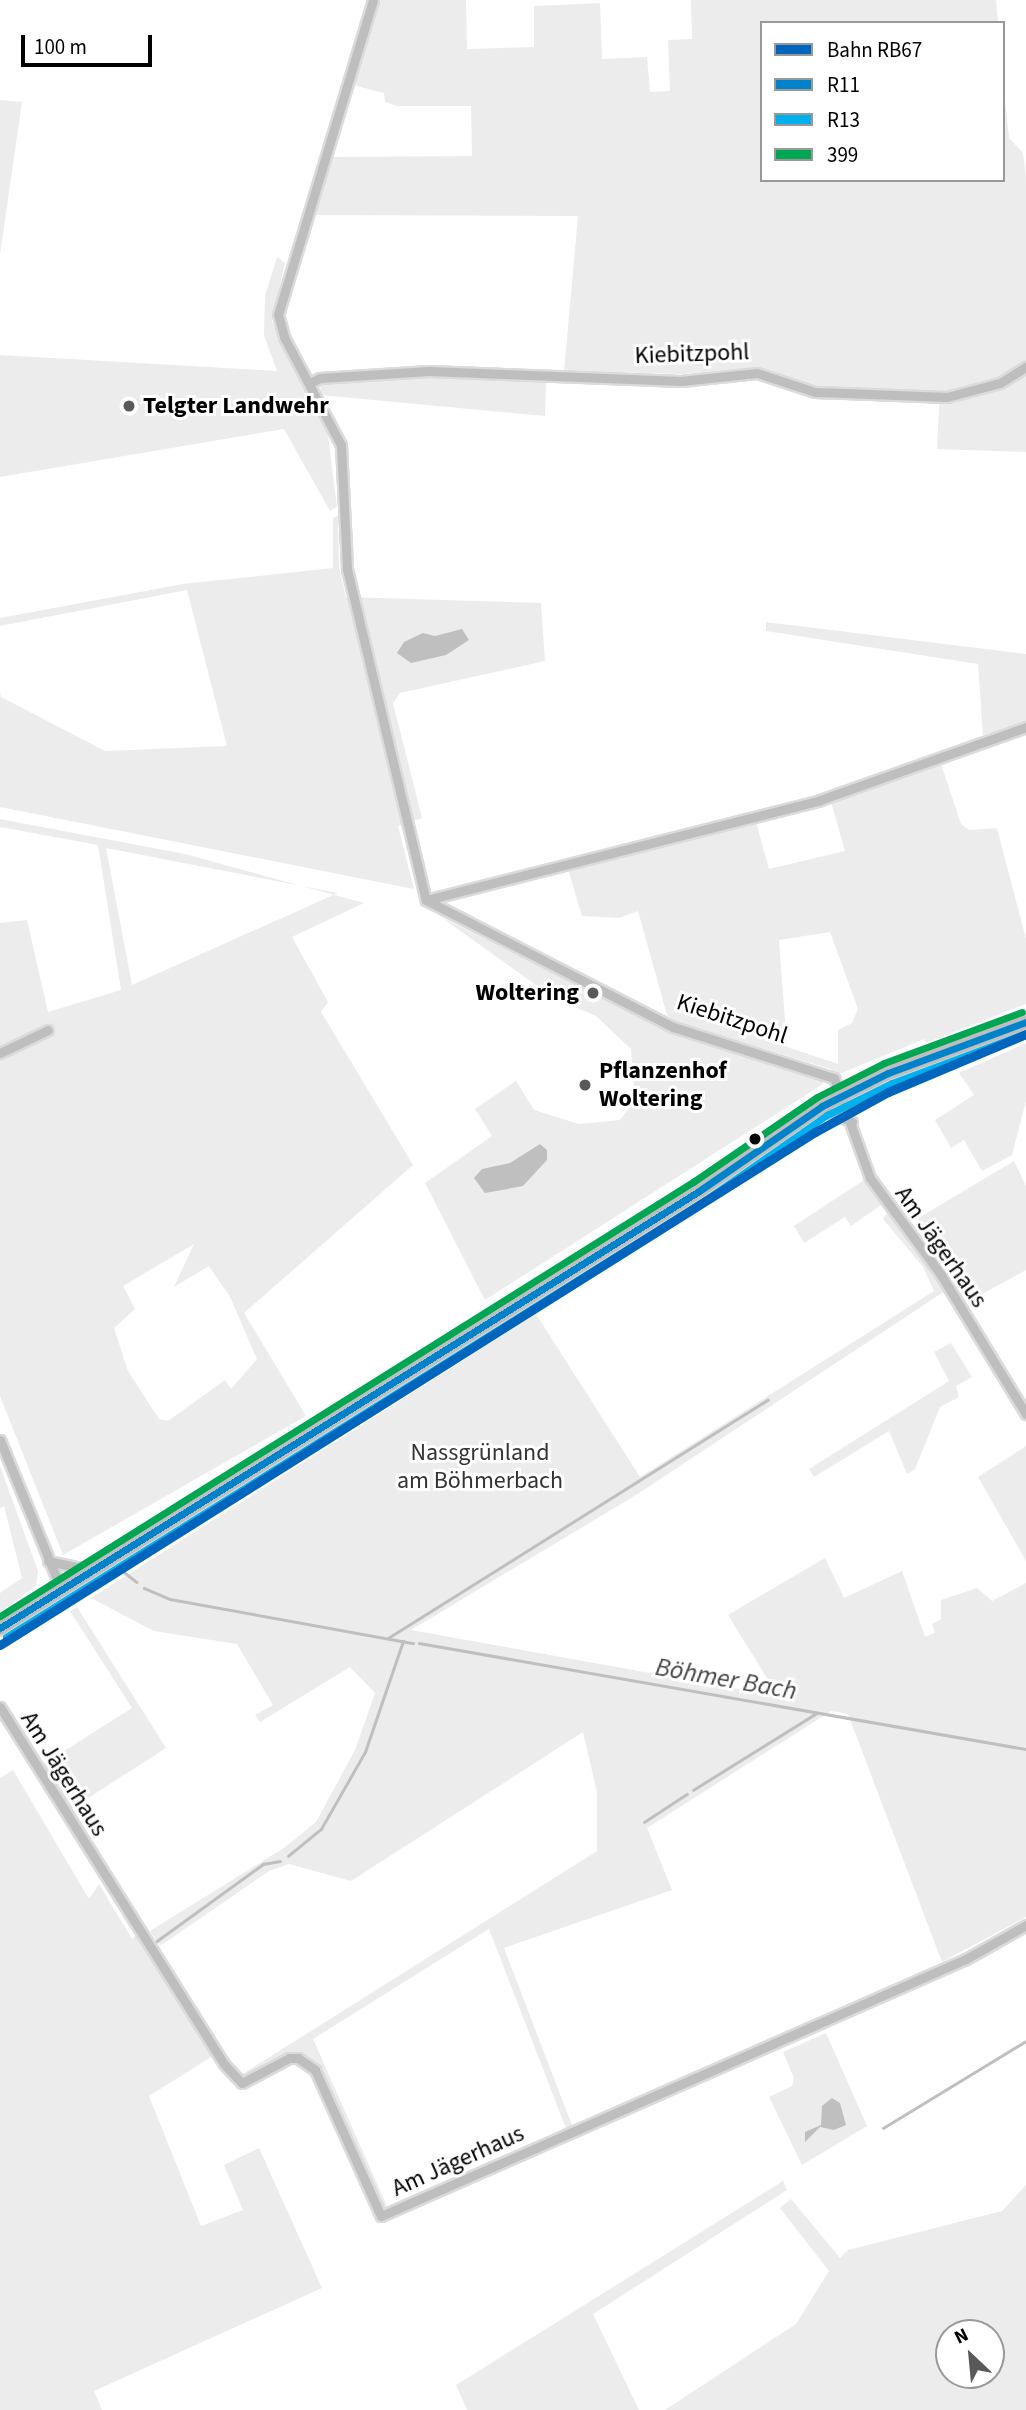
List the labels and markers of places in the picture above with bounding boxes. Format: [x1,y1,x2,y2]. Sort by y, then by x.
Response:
place label: Telgter Landwehr [143,392,329,420]
marker: Telgter Landwehr [121,398,137,414]
place label: Woltering [475,979,579,1007]
marker: Woltering [585,985,601,1001]
place label: Pflanzenhof Woltering [599,1057,727,1113]
marker: Pflanzenhof Woltering [577,1077,593,1093]
unlabelled marker [748,1132,762,1146]

